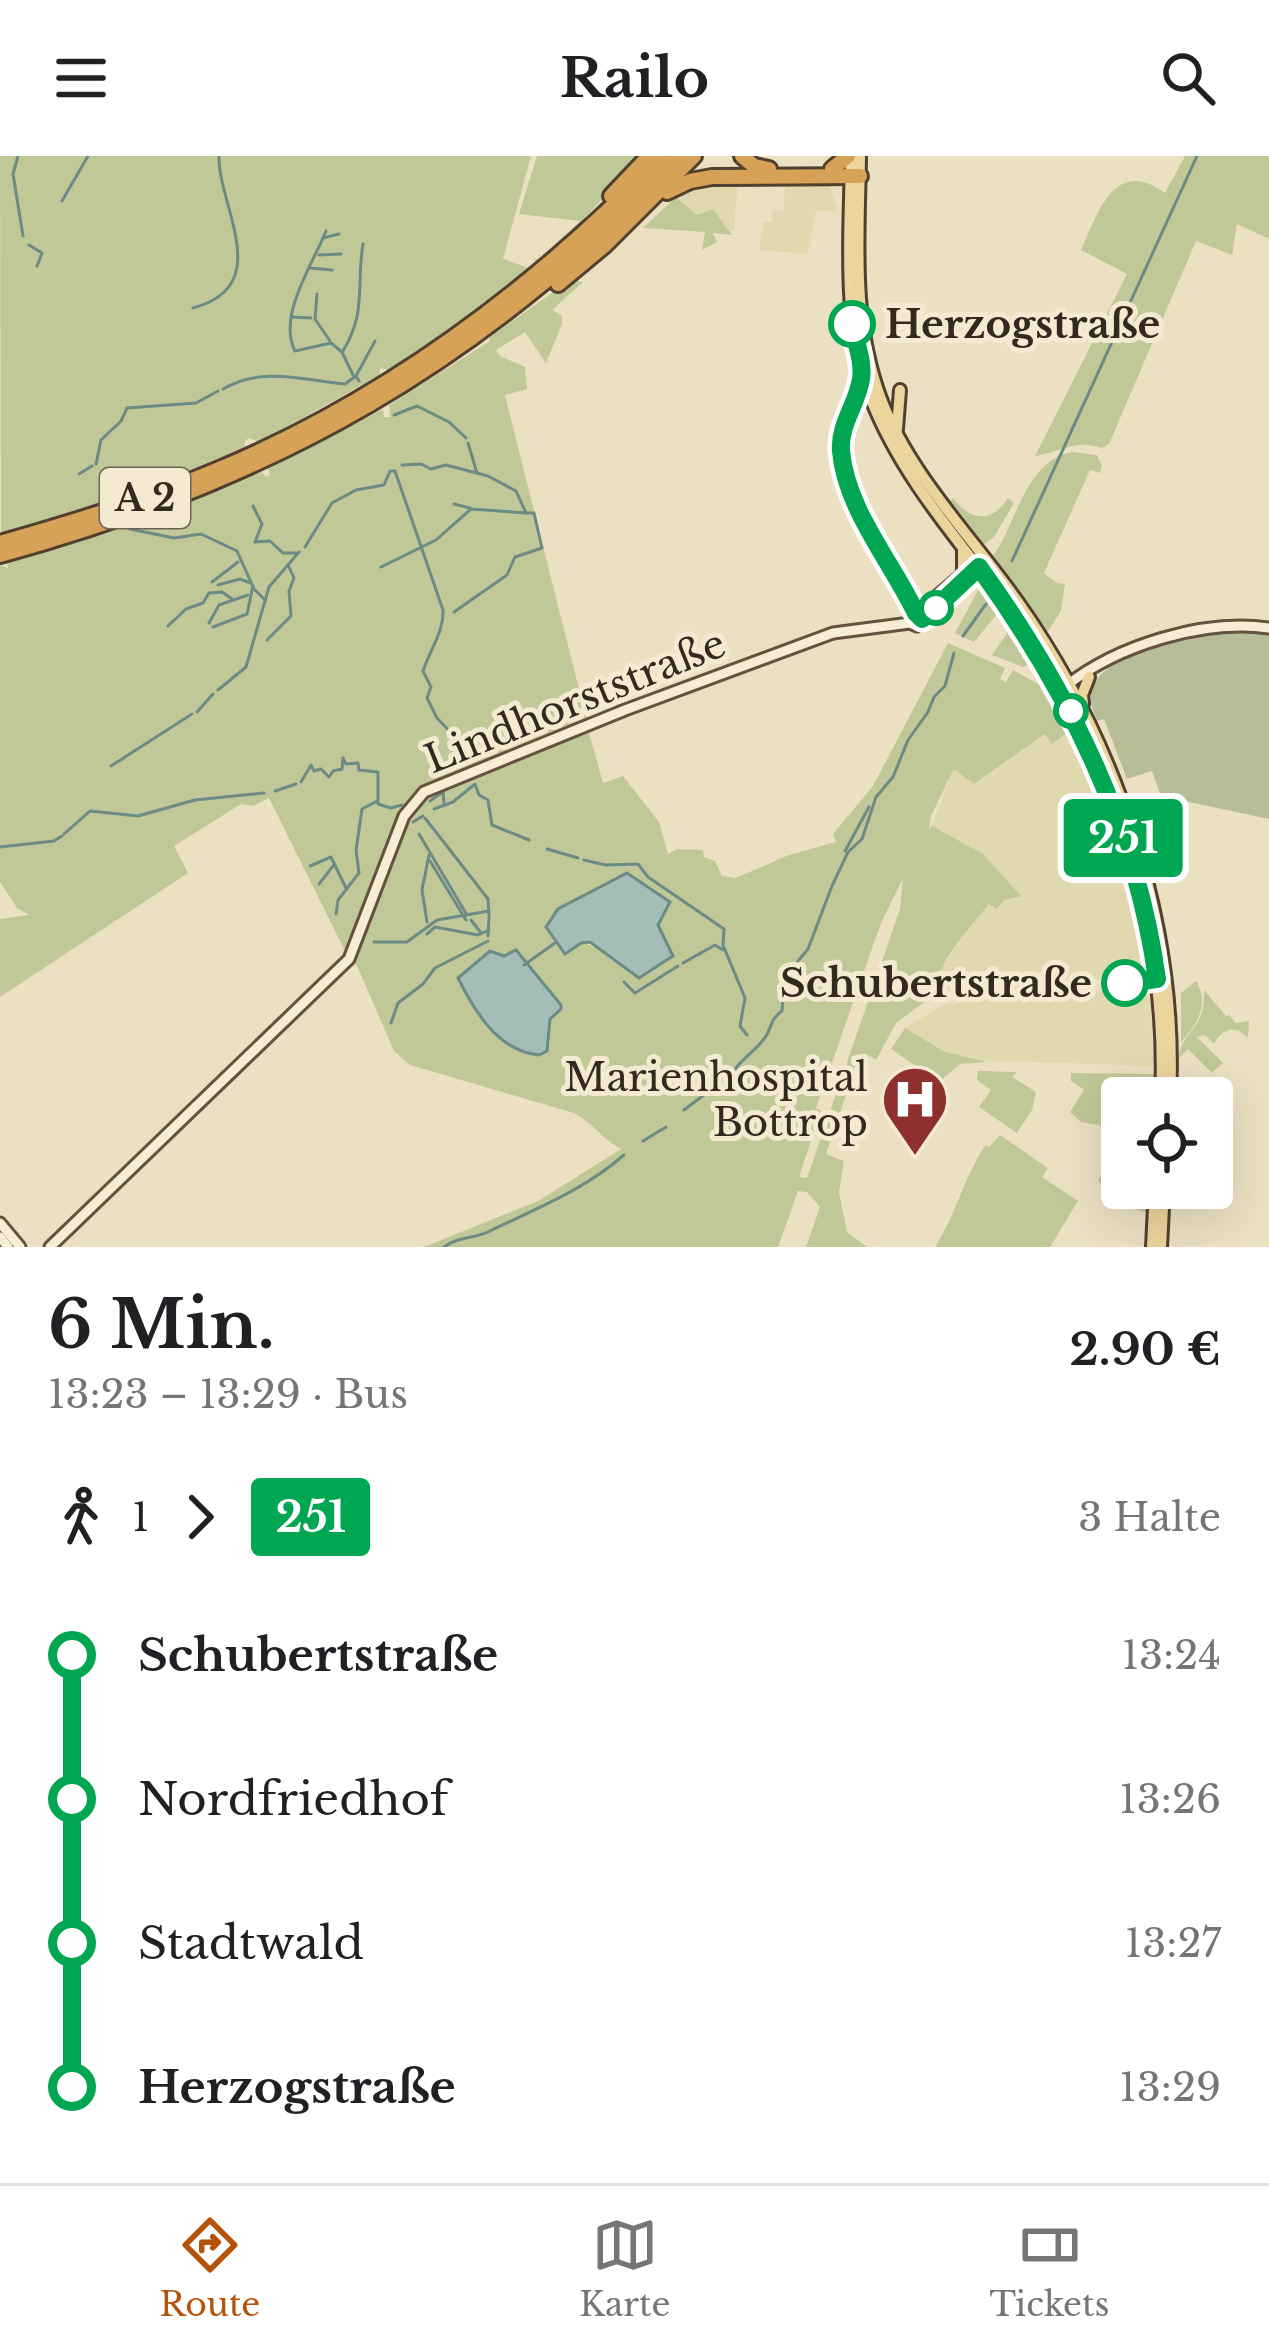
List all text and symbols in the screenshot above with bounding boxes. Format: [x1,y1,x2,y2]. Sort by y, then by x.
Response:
icon: menu [48,45,114,111]
text: Railo [560,45,709,112]
icon: search [1155,45,1221,111]
place label: Herzogstraße [885,300,1160,349]
marker: Herzogstraße [830,302,874,346]
road number: A 2 [100,468,190,528]
unlabelled marker [920,592,952,624]
street label: Lindhorststraße [418,619,733,784]
unlabelled marker [1055,695,1087,727]
line badge: 251 [1054,799,1192,877]
text: 251 [1088,812,1158,864]
place label: Schubertstraße [780,959,1092,1008]
marker: Schubertstraße [1103,961,1147,1005]
place label: Marienhospital Bottrop [564,1053,868,1147]
hospital icon: Marienhospital Bottrop [880,1064,950,1158]
map controls [1101,1077,1233,1209]
button: locate [1101,1077,1233,1209]
text: 6 Min. [48,1284,275,1366]
text: 2.90 € [1069,1321,1221,1377]
text: 13:23 – 13:29 · Bus [48,1370,408,1419]
icon: walk [48,1484,114,1550]
icon: forward [167,1484,233,1550]
text: 251 [275,1491,346,1543]
text: 1 [132,1493,149,1542]
text: 3 Halte [1078,1493,1221,1542]
text: Schubertstraße [138,1627,498,1683]
text: 13:24 [1122,1631,1221,1680]
text: Nordfriedhof [138,1771,448,1827]
text: 13:26 [1119,1775,1221,1824]
text: Stadtwald [138,1915,364,1971]
text: 13:27 [1125,1919,1221,1968]
text: Herzogstraße [138,2059,456,2115]
text: 13:29 [1119,2063,1221,2112]
tab: Route [160,2212,260,2325]
tab: Karte [579,2212,670,2325]
tab: Tickets [990,2212,1109,2325]

